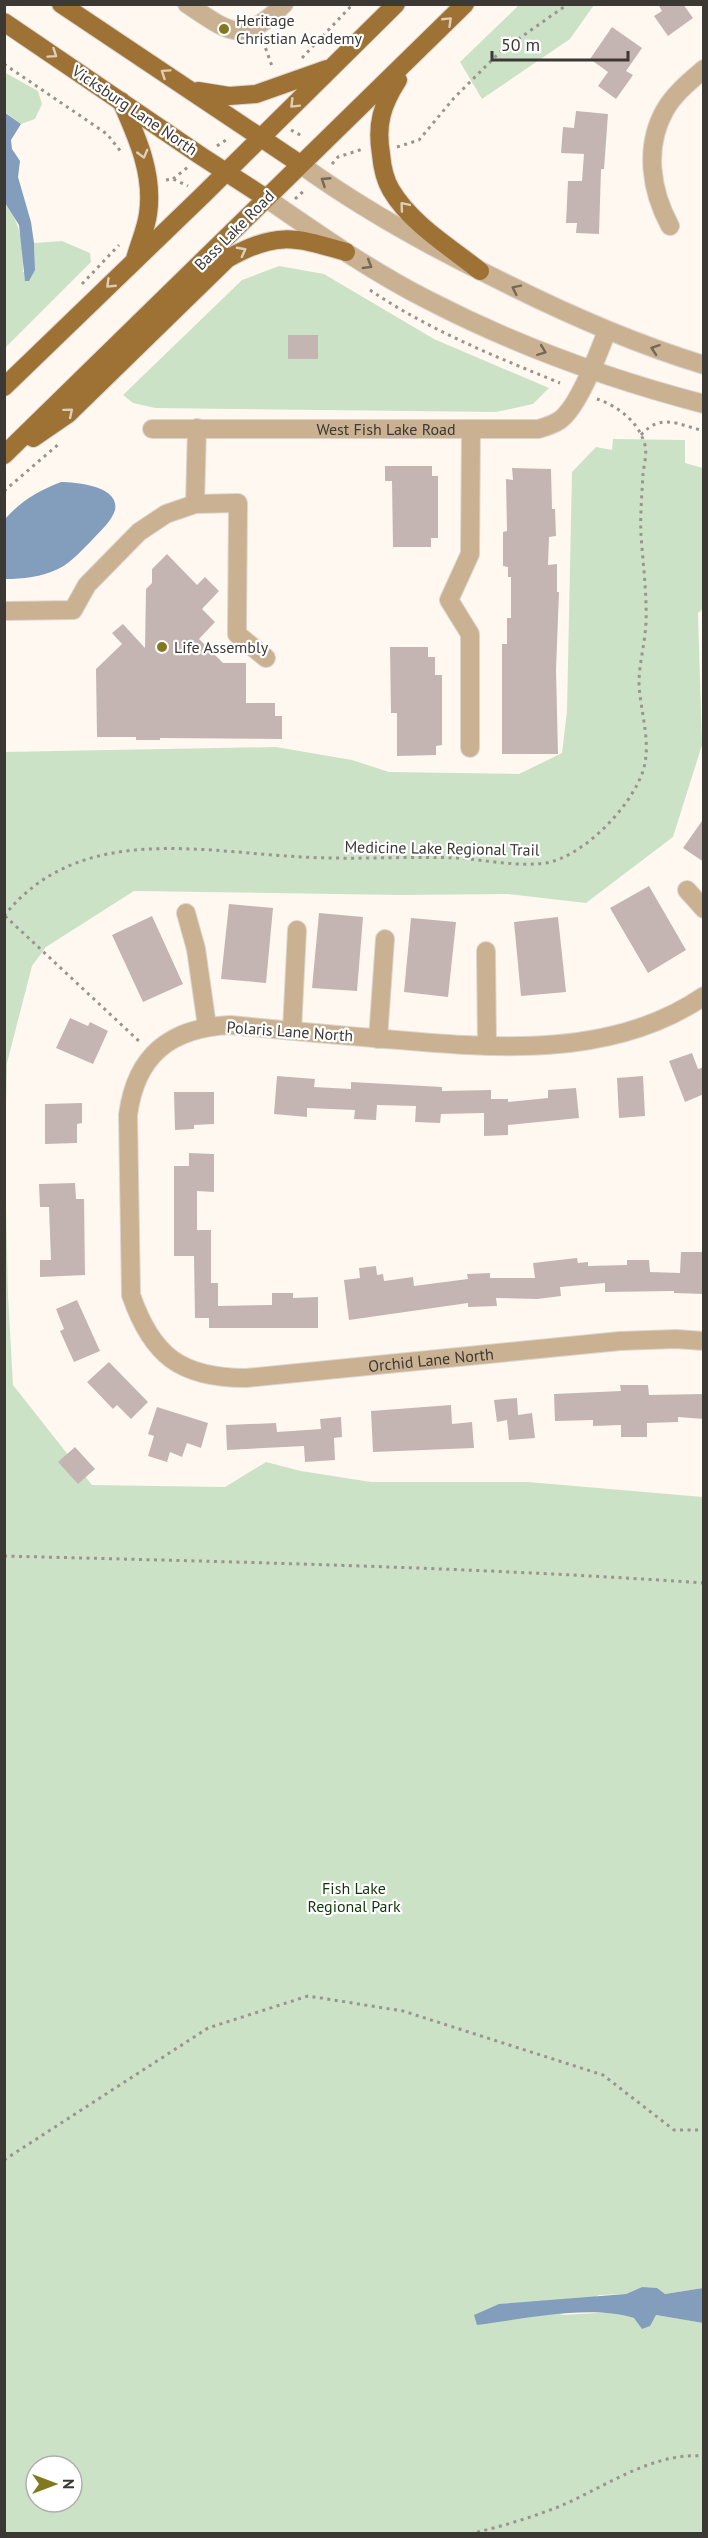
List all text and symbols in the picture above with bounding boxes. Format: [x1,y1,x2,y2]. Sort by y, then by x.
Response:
place label: Heritage Christian Academy [236,10,363,48]
one-way arrow [441,17,451,28]
marker: Heritage Christian Academy [217,22,231,36]
scale bar [492,24,628,62]
text: 50 m [501,33,540,56]
one-way arrow [47,47,57,59]
street label: Vicksburg Lane North [68,60,202,159]
one-way arrow [161,69,172,80]
one-way arrow [291,97,302,108]
one-way arrow [135,149,148,159]
one-way arrow [320,177,331,188]
street label: Bass Lake Road [190,186,278,274]
one-way arrow [400,202,411,213]
one-way arrow [236,247,247,258]
one-way arrow [362,257,372,269]
one-way arrow [106,277,117,288]
one-way arrow [511,284,522,296]
one-way arrow [536,344,547,357]
one-way arrow [650,344,661,357]
one-way arrow [62,408,73,419]
street label: West Fish Lake Road [316,419,456,439]
place label: Life Assembly [174,637,269,657]
marker: Life Assembly [155,640,169,654]
street label: Medicine Lake Regional Trail [344,836,540,860]
street label: Polaris Lane North [226,1017,354,1045]
street label: Orchid Lane North [367,1344,495,1376]
park label: Fish Lake Regional Park [307,1878,401,1916]
north arrow [24,2454,84,2514]
text: N [59,2479,79,2489]

